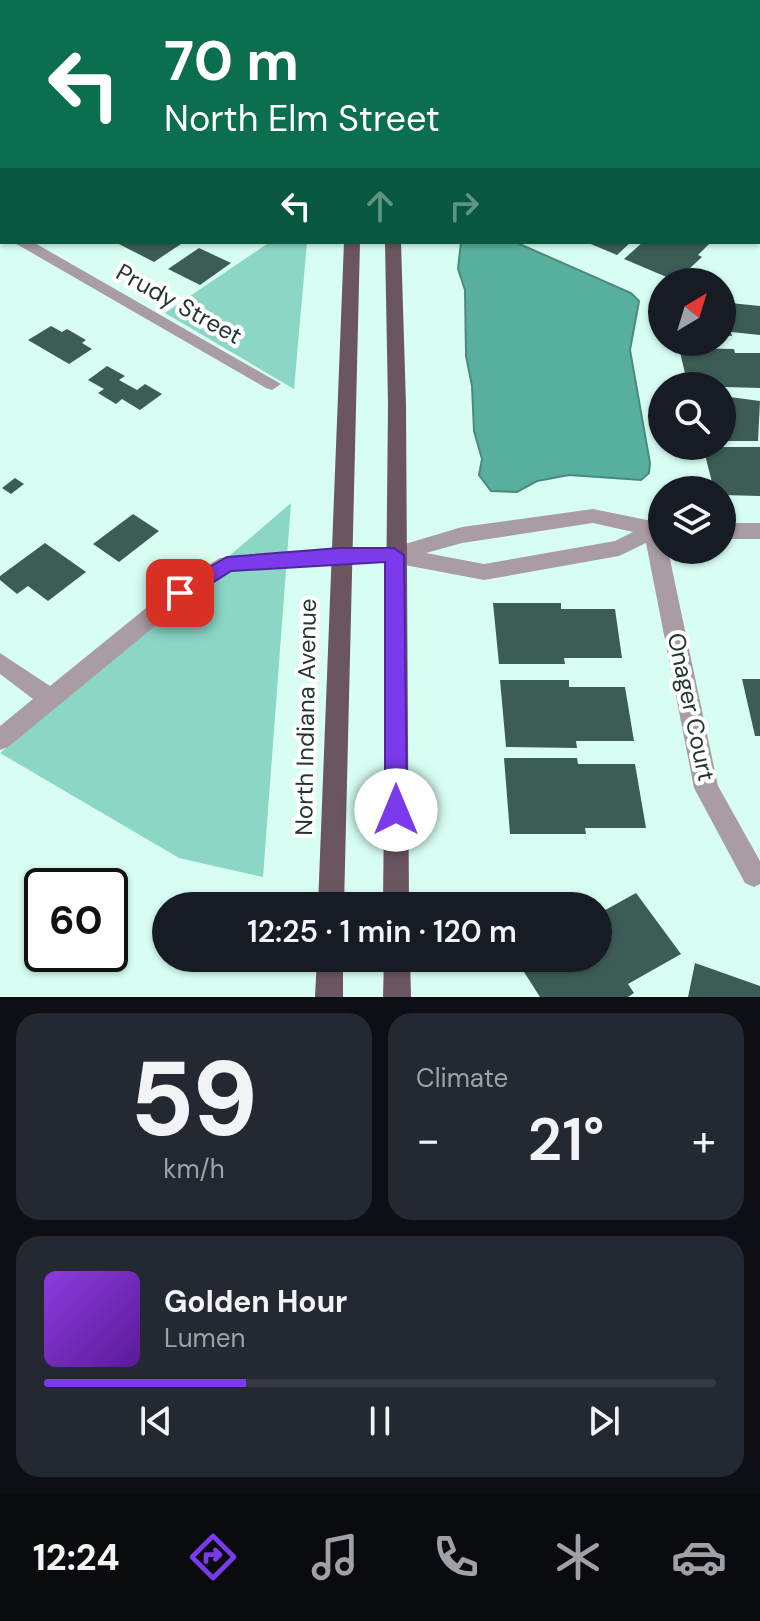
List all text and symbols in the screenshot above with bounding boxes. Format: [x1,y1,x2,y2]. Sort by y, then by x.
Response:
text: 70 m [164,24,299,97]
icon: left [32,32,136,136]
text: North Elm Street [164,95,440,142]
icon: left [274,184,318,228]
icon: ahead [358,184,402,228]
icon: right [442,184,486,228]
street label: Prudy Street [111,256,248,351]
north arrow [648,268,736,356]
map controls [648,268,736,564]
button: search [648,372,736,460]
button: layers [648,476,736,564]
pin [146,559,214,627]
icon: arrive [158,571,202,615]
street label: North Indiana Avenue [288,598,323,836]
street label: Onager Court [661,630,722,784]
position arrow [354,768,438,852]
speed limit sign: 60 [24,868,128,972]
text: 12:25 · 1 min · 120 m [247,912,517,951]
text: 59 [130,1032,258,1167]
text: Climate [416,1061,508,1095]
text: 21° [528,1100,604,1179]
text: − [416,1111,440,1169]
text: + [692,1111,716,1169]
text: km/h [163,1152,225,1186]
text: Golden Hour [164,1282,347,1321]
text: Lumen [164,1321,245,1355]
icon: previous [134,1399,178,1443]
icon: pause [358,1399,402,1443]
icon: next [582,1399,626,1443]
icon: directions [185,1529,241,1585]
icon: music [307,1529,363,1585]
icon: phone [428,1529,484,1585]
icon: climate [550,1529,606,1585]
icon: car [671,1529,727,1585]
text: 12:24 [33,1534,120,1581]

